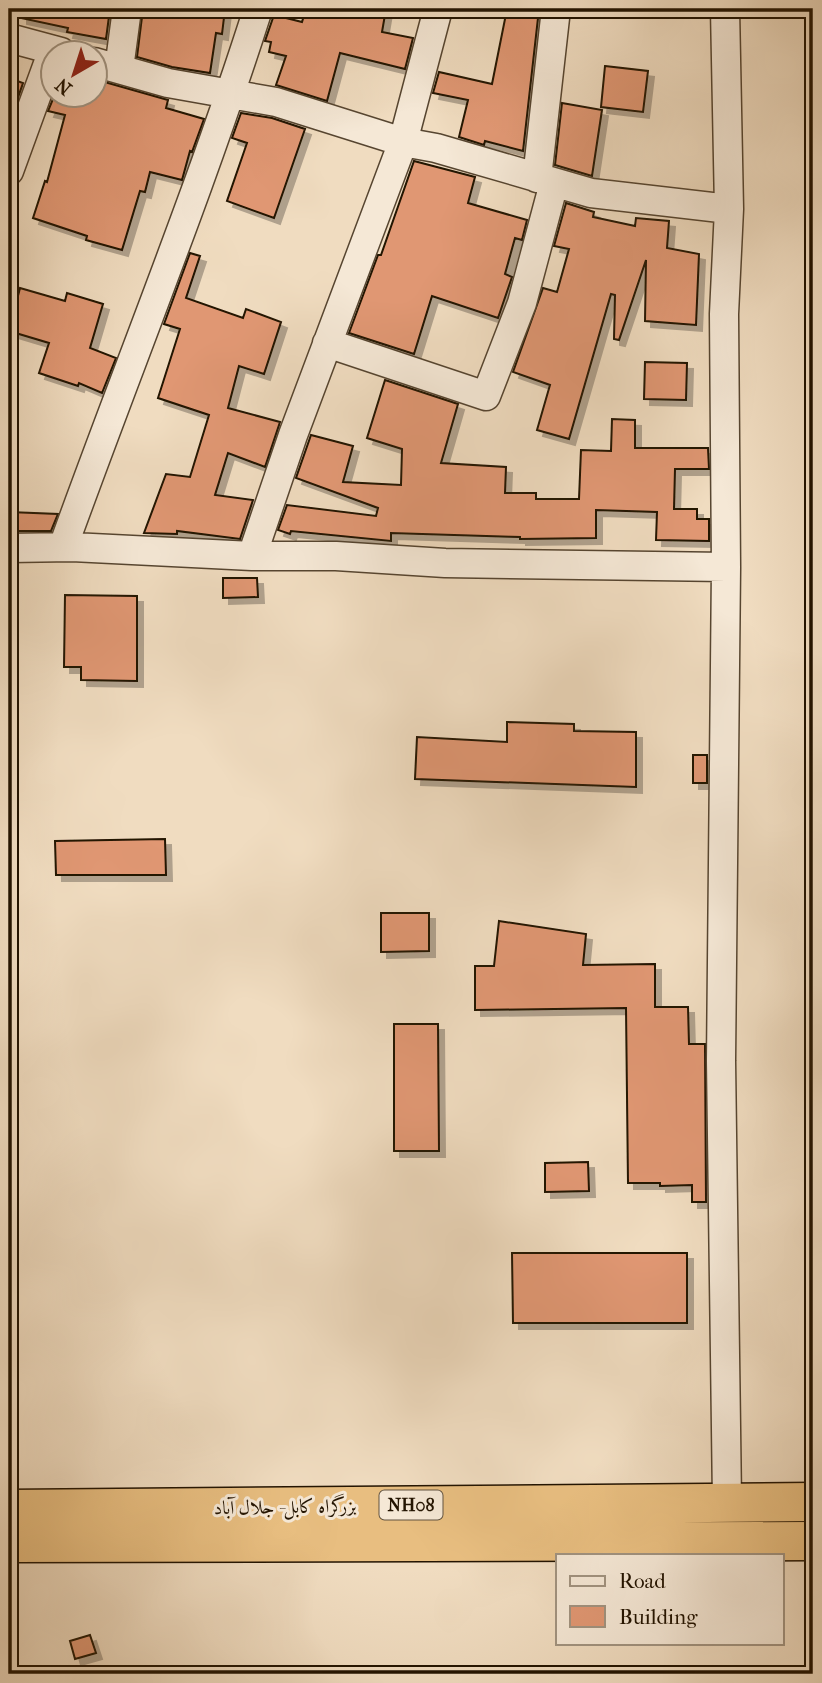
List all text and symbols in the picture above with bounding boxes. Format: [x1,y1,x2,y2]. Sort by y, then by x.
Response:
north arrow [38,38,108,108]
text: N [51,73,76,100]
road number: NH08 [380,1490,442,1520]
street label: بزرگراه کابل- جلال آباد [213,1493,357,1521]
legend [556,1554,784,1644]
text: Road [619,1569,666,1593]
text: Building [619,1605,698,1629]

